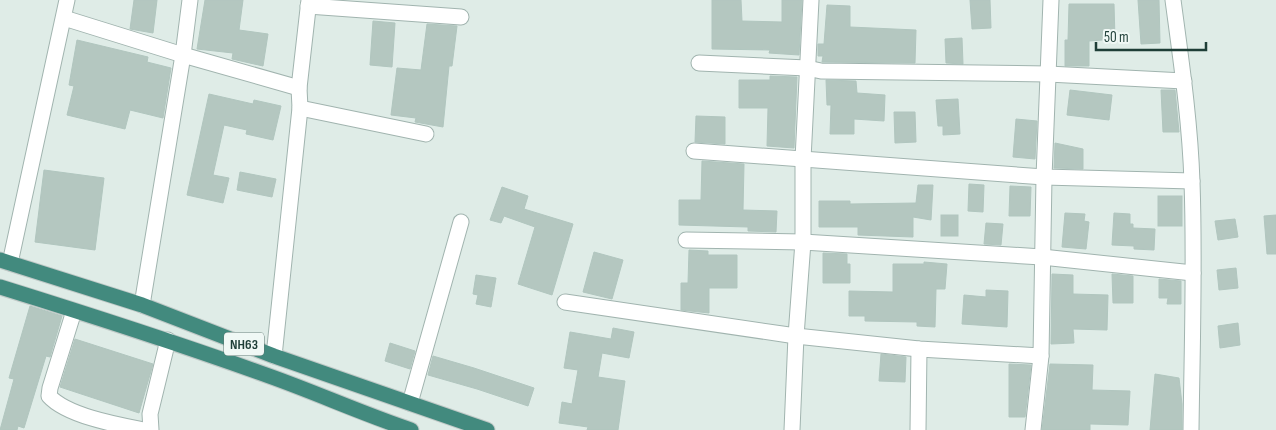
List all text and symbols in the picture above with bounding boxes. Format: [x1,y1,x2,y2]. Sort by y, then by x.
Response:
scale bar [1096,20,1206,52]
text: 50 m [1104,28,1129,47]
road number: NH63 [224,332,264,356]

